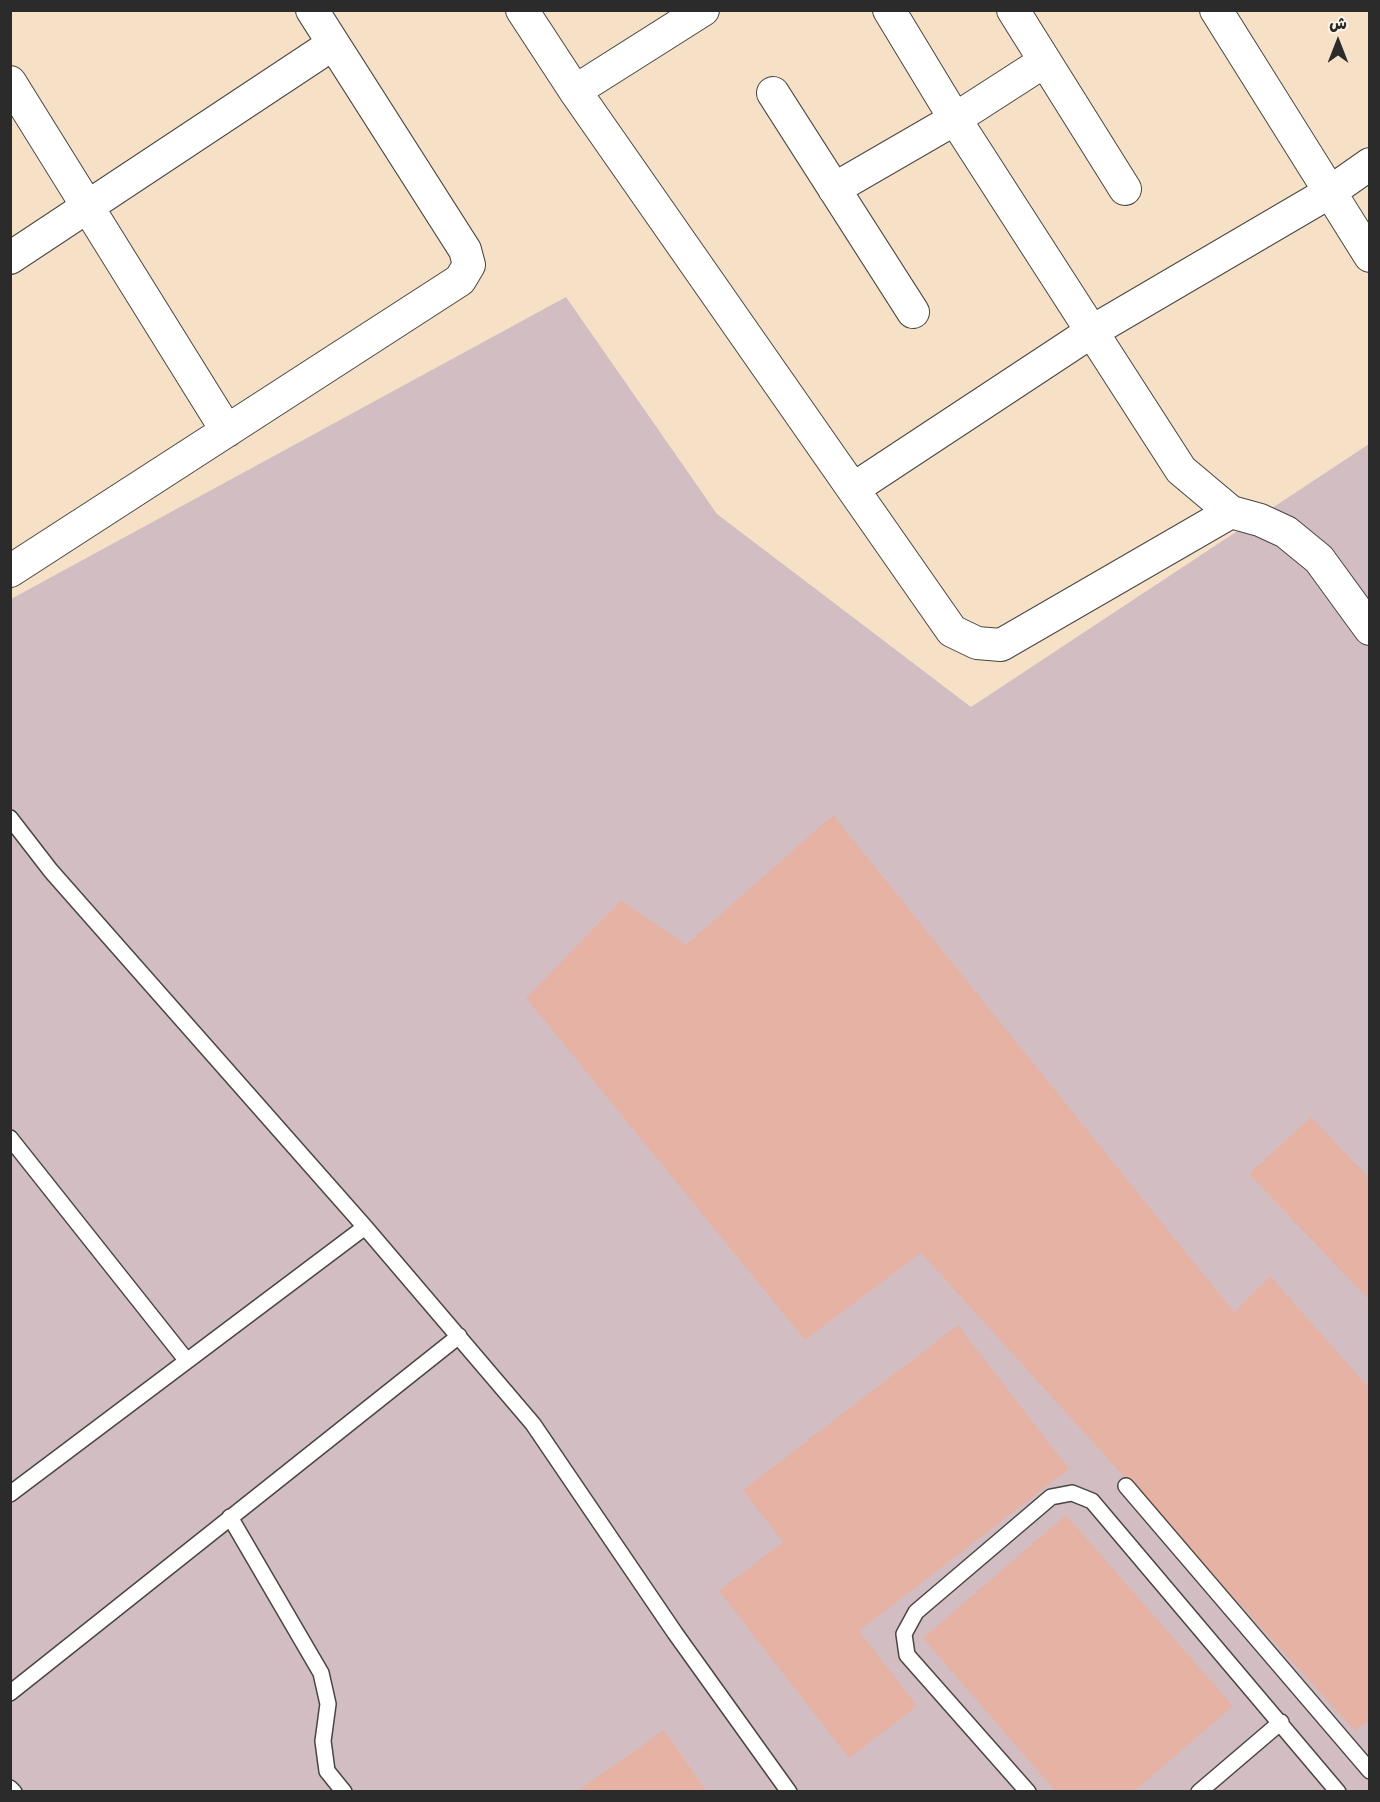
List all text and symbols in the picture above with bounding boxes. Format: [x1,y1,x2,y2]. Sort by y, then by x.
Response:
north arrow [1308,12,1368,72]
text: ش [1329,13,1347,35]

